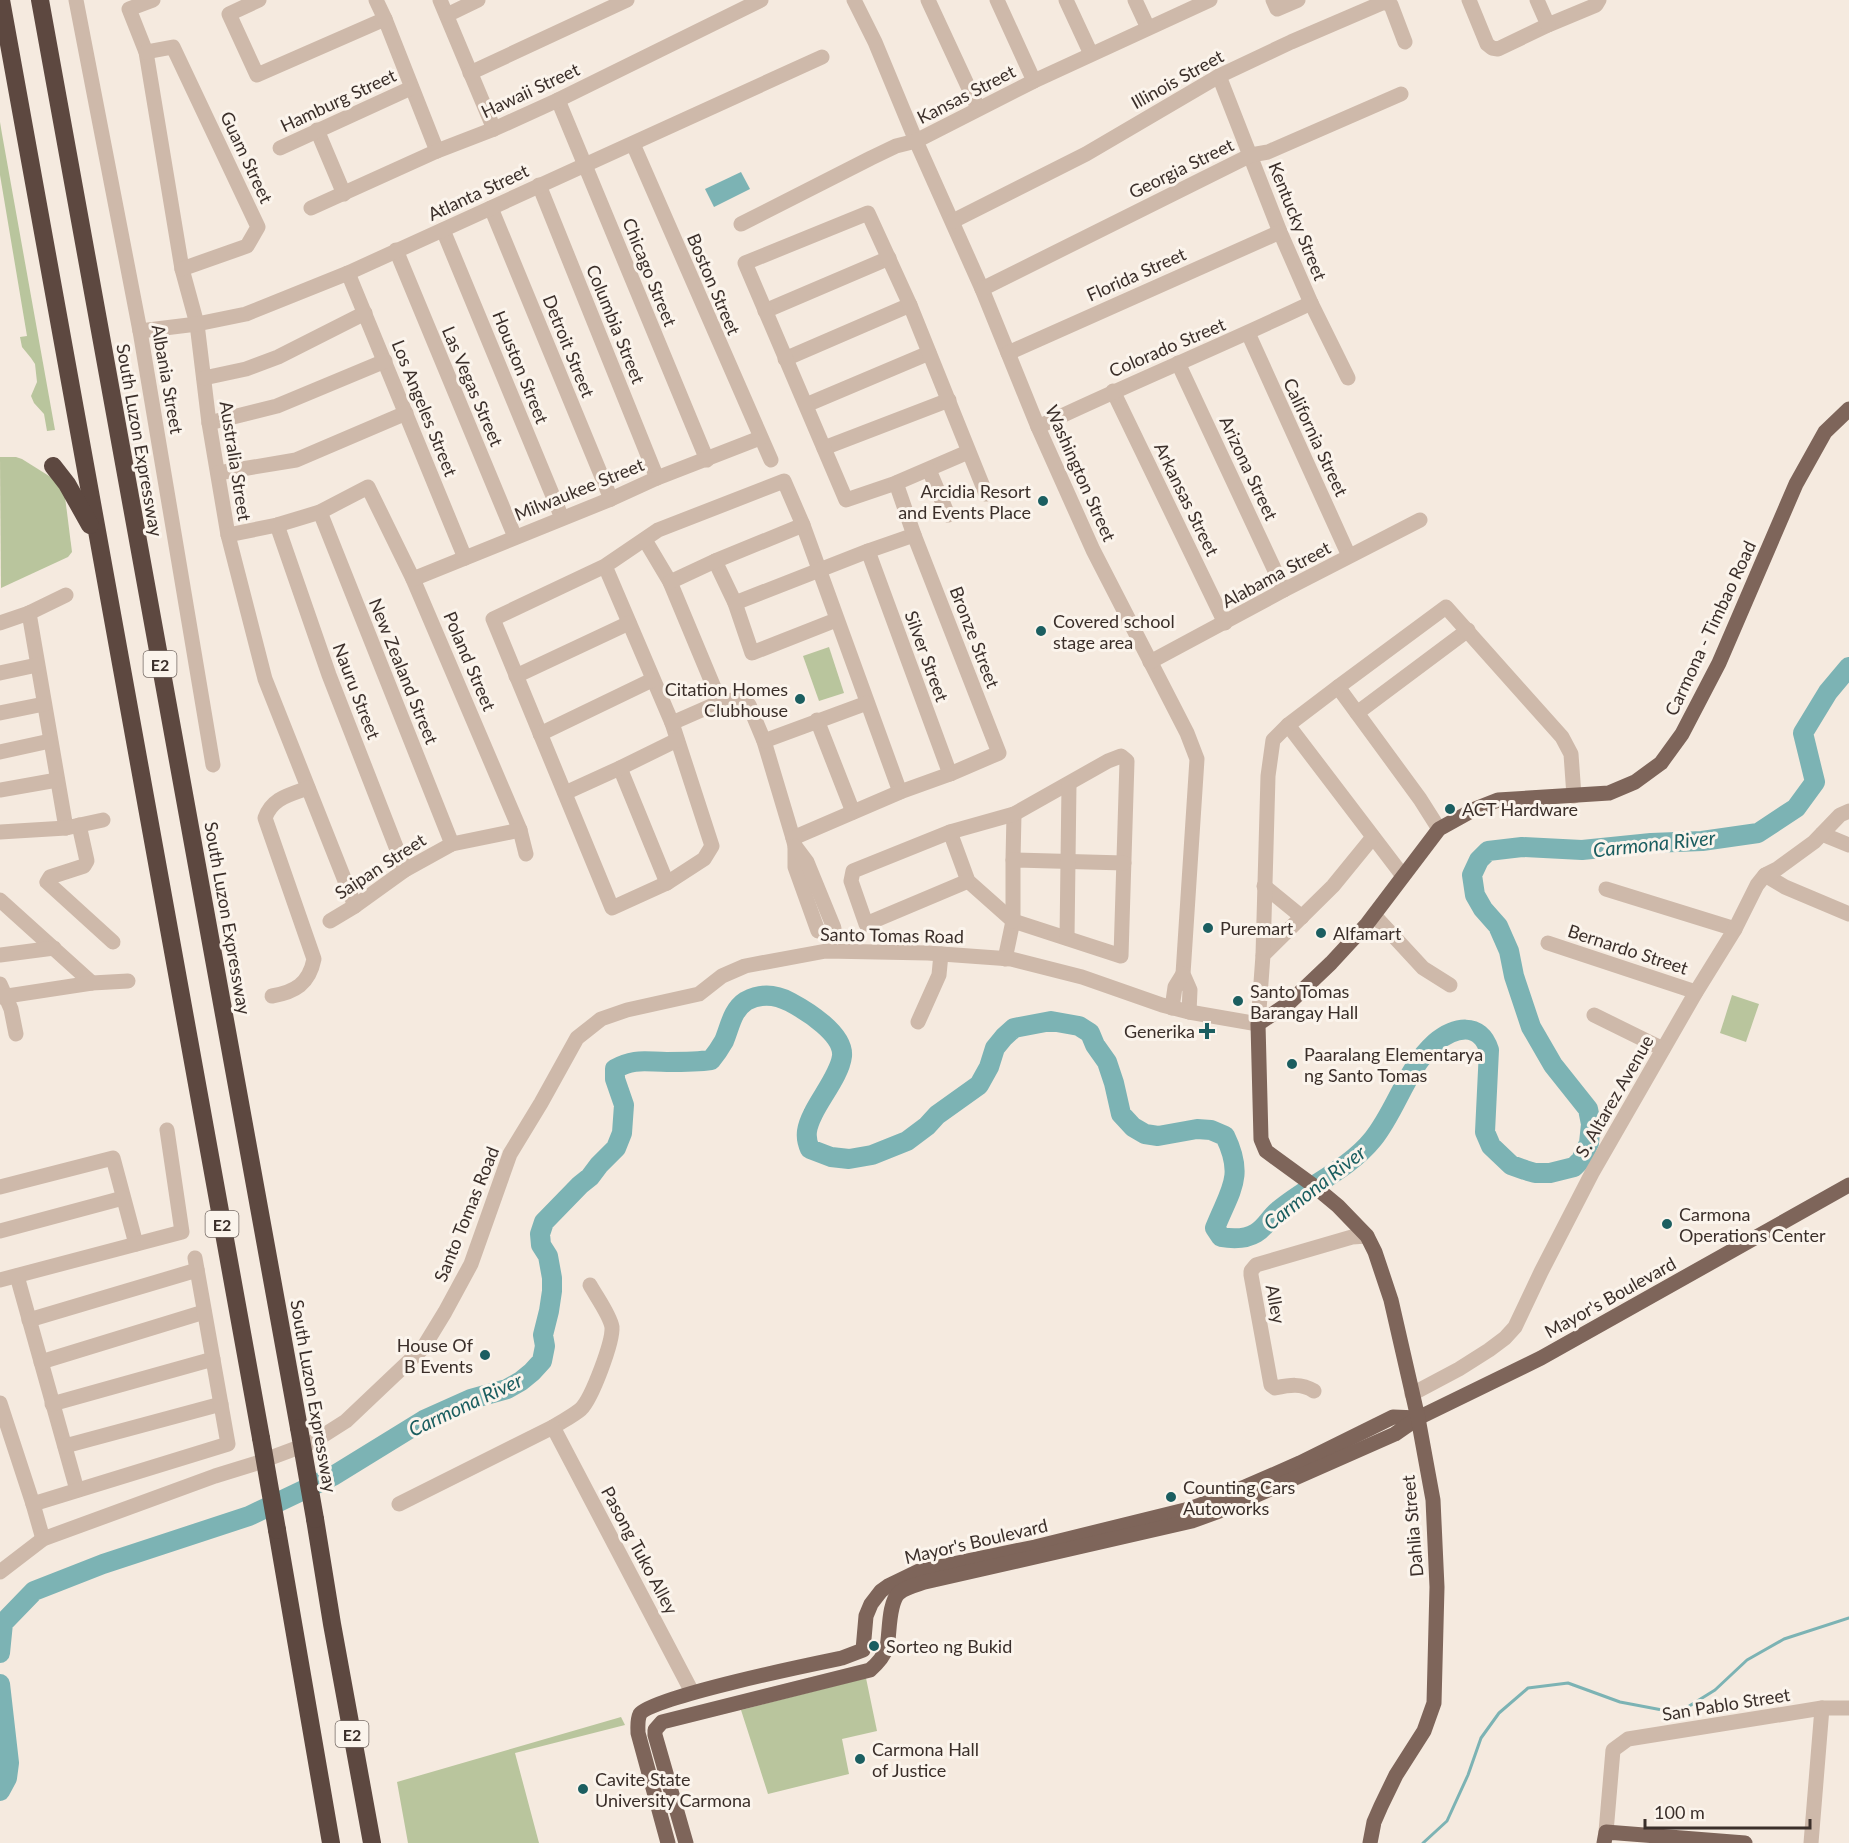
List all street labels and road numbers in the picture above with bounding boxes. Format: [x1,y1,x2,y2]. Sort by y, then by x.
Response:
street label: Illinois Street [1127,44,1227,113]
street label: Hawaii Street [477,57,583,122]
street label: Kansas Street [913,60,1019,128]
street label: Hamburg Street [277,63,400,136]
street label: Guam Street [216,108,278,207]
street label: Georgia Street [1125,133,1237,203]
street label: Atlanta Street [424,159,532,225]
street label: Kentucky Street [1264,159,1332,284]
street label: Chicago Street [618,214,682,330]
street label: Boston Street [683,230,745,339]
street label: Florida Street [1083,242,1190,306]
street label: Columbia Street [582,261,650,387]
street label: Detroit Street [538,292,600,401]
street label: Houston Street [488,307,554,427]
street label: Colorado Street [1106,312,1229,381]
street label: Albania Street [148,323,189,436]
street label: Las Vegas Street [438,323,508,450]
street label: Los Angeles Street [388,337,463,480]
street label: South Luzon Expressway [112,342,168,539]
street label: California Street [1279,375,1353,500]
street label: Australia Street [216,399,256,523]
street label: Washington Street [1041,401,1121,545]
street label: Arizona Street [1215,413,1283,524]
street label: Arkansas Street [1150,439,1224,560]
street label: Milwaukee Street [511,453,648,525]
street label: Alabama Street [1218,536,1335,612]
street label: Carmona - Timbao Road [1660,537,1760,719]
street label: Bronze Street [945,583,1005,692]
street label: New Zealand Street [365,595,444,748]
street label: Poland Street [439,608,501,715]
street label: Silver Street [900,608,954,705]
street label: Nauru Street [329,640,386,743]
road number: E2 [144,651,176,677]
street label: South Luzon Expressway [200,820,256,1017]
street label: Saipan Street [330,828,430,904]
street label: Bernardo Street [1565,919,1691,979]
street label: Santo Tomas Road [820,923,964,947]
street label: S. Altarez Avenue [1570,1031,1658,1161]
street label: Santo Tomas Road [429,1143,503,1285]
road number: E2 [206,1211,238,1237]
street label: Mayor's Boulevard [1541,1252,1679,1342]
street label: Alley [1261,1283,1291,1326]
street label: South Luzon Expressway [286,1298,342,1495]
street label: Dahlia Street [1397,1474,1427,1578]
street label: Pasong Tuko Alley [597,1482,683,1618]
street label: Mayor's Boulevard [902,1514,1050,1568]
street label: San Pablo Street [1660,1683,1792,1725]
road number: E2 [336,1721,368,1747]

